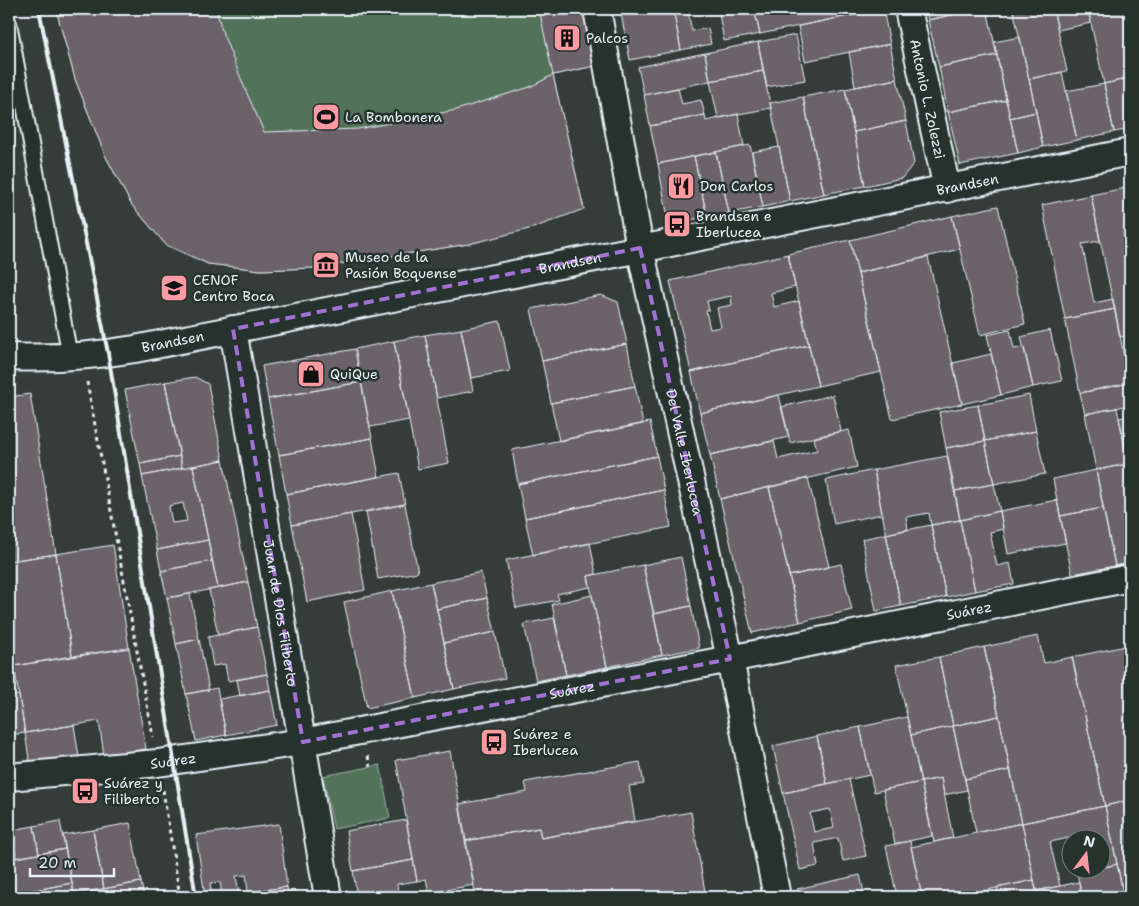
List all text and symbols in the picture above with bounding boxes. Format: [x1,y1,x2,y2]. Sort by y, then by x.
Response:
building icon: Palcos [552,23,582,53]
place label: Palcos [586,29,628,47]
street label: Antonio L. Zolezzi [906,37,949,161]
sports icon: La Bombonera [311,102,341,132]
place label: La Bombonera [345,108,442,126]
street label: Brandsen [935,169,1000,199]
restaurant icon: Don Carlos [666,171,696,201]
place label: Don Carlos [700,177,773,195]
place label: Brandsen e Iberlucea [696,207,772,241]
bus stop icon: Brandsen e Iberlucea [662,209,692,239]
place label: Museo de la Pasión Boquense [345,248,457,282]
street label: Brandsen [537,248,603,278]
museum icon: Museo de la Pasión Boquense [311,250,341,280]
place label: CENOF Centro Boca [193,271,275,305]
school or university icon: CENOF Centro Boca [159,273,189,303]
street label: Brandsen [140,326,206,356]
shop icon: QuiQue [296,359,326,389]
place label: QuiQue [330,365,378,383]
street label: Del Valle Iberlucea [662,387,707,518]
street label: Juan de Dios Filiberto [259,538,302,688]
street label: Suárez [945,597,993,624]
street label: Suárez [548,677,596,703]
place label: Suárez e Iberlucea [513,725,578,759]
bus stop icon: Suárez e Iberlucea [479,727,509,757]
street label: Suárez [150,749,197,773]
place label: Suárez y Filiberto [104,774,163,808]
bus stop icon: Suárez y Filiberto [70,776,100,806]
north arrow [1062,828,1112,878]
text: N [1082,831,1097,852]
scale bar [30,846,114,878]
text: 20 m [38,853,77,873]

